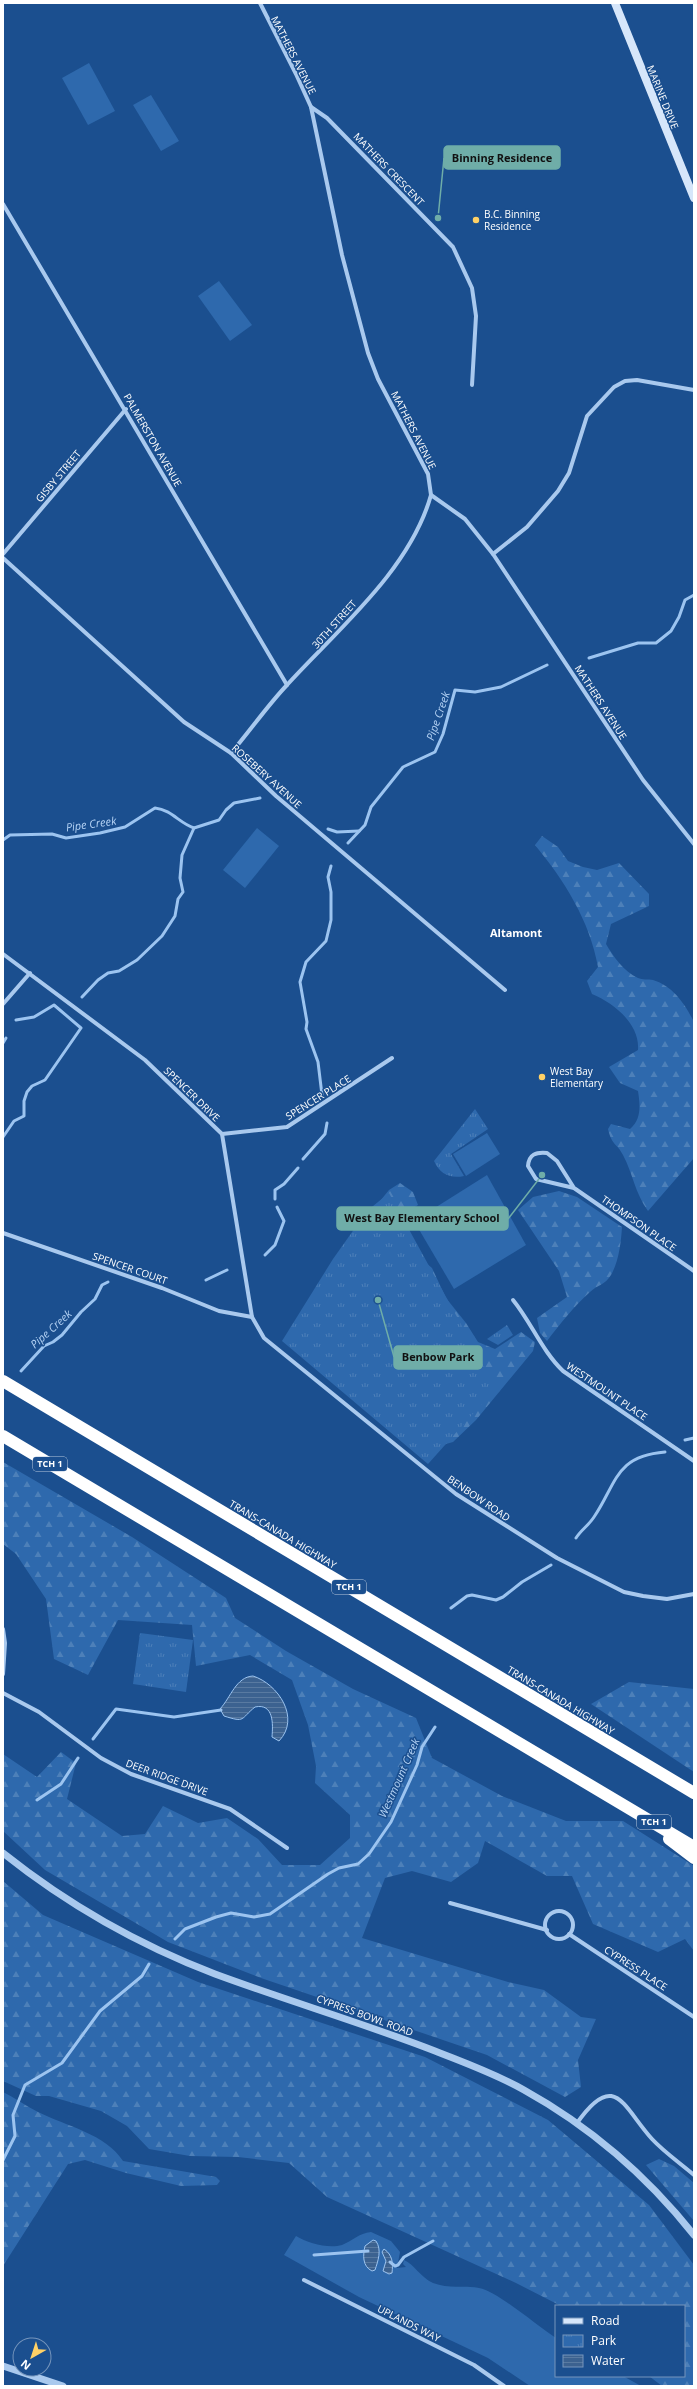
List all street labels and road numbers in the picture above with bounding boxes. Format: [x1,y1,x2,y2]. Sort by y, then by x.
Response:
street label: MATHERS AVENUE [268,13,320,97]
street label: MARINE DRIVE [644,63,682,131]
street label: MATHERS CRESCENT [350,129,428,209]
street label: MATHERS AVENUE [388,388,440,472]
street label: PALMERSTON AVENUE [121,391,185,489]
street label: GISBY STREET [32,447,84,505]
street label: 30TH STREET [308,596,360,651]
street label: MATHERS AVENUE [572,662,630,742]
street label: ROSEBERY AVENUE [229,741,305,811]
street label: SPENCER DRIVE [161,1064,223,1124]
street label: SPENCER PLACE [283,1071,353,1123]
street label: THOMPSON PLACE [599,1192,679,1254]
street label: SPENCER COURT [91,1249,170,1288]
street label: WESTMOUNT PLACE [564,1359,650,1423]
road number: TCH 1 [33,1457,67,1471]
street label: BENBOW ROAD [445,1472,513,1524]
street label: TRANS-CANADA HIGHWAY [227,1496,340,1572]
road number: TCH 1 [332,1580,366,1594]
street label: TRANS-CANADA HIGHWAY [505,1662,618,1738]
street label: DEER RIDGE DRIVE [124,1756,210,1798]
road number: TCH 1 [637,1815,671,1829]
street label: CYPRESS PLACE [602,1942,670,1994]
street label: CYPRESS BOWL ROAD [315,1991,415,2039]
street label: UPLANDS WAY [375,2301,443,2345]

